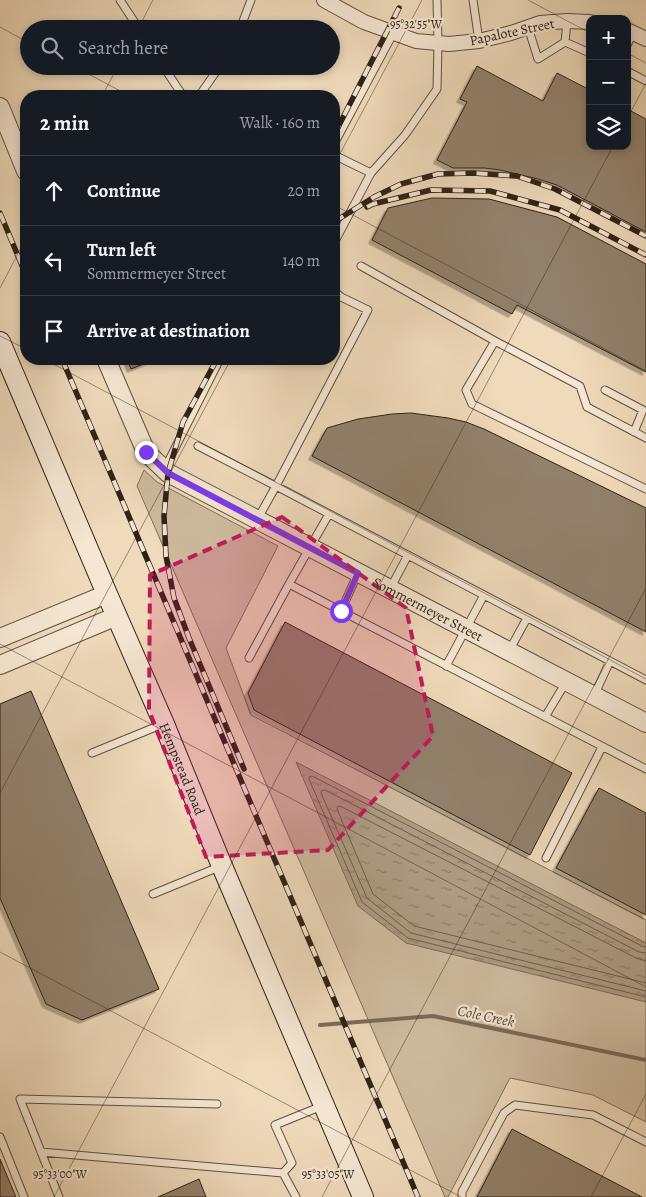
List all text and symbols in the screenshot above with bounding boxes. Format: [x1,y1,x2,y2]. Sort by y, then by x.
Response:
street label: Papalote Street [468,14,557,50]
map controls [586,15,631,150]
button: + [586,15,631,60]
text: 95°32'55"W [390,16,443,32]
search box [20,20,340,75]
icon: search [38,34,66,62]
text: Search here [78,35,168,61]
button: − [586,60,631,105]
button: layers [586,105,631,150]
text: 2 min [40,109,89,137]
text: Walk · 160 m [240,112,320,134]
icon: ahead [40,177,68,205]
text: Continue [87,178,161,204]
text: 20 m [287,180,320,202]
text: Turn left [87,237,156,263]
icon: left [40,247,68,275]
text: 140 m [282,250,320,272]
text: Sommermeyer Street [87,263,226,285]
icon: arrive [40,317,68,345]
text: Arrive at destination [87,318,250,344]
route end [135,441,158,464]
street label: Sommermeyer Street [370,572,487,646]
route start [330,600,353,623]
street label: Hempstead Road [155,720,210,818]
water label: Cole Creek [456,1000,517,1032]
text: 95°33'00"W [33,1166,88,1182]
text: 95°33'05"W [302,1166,355,1182]

